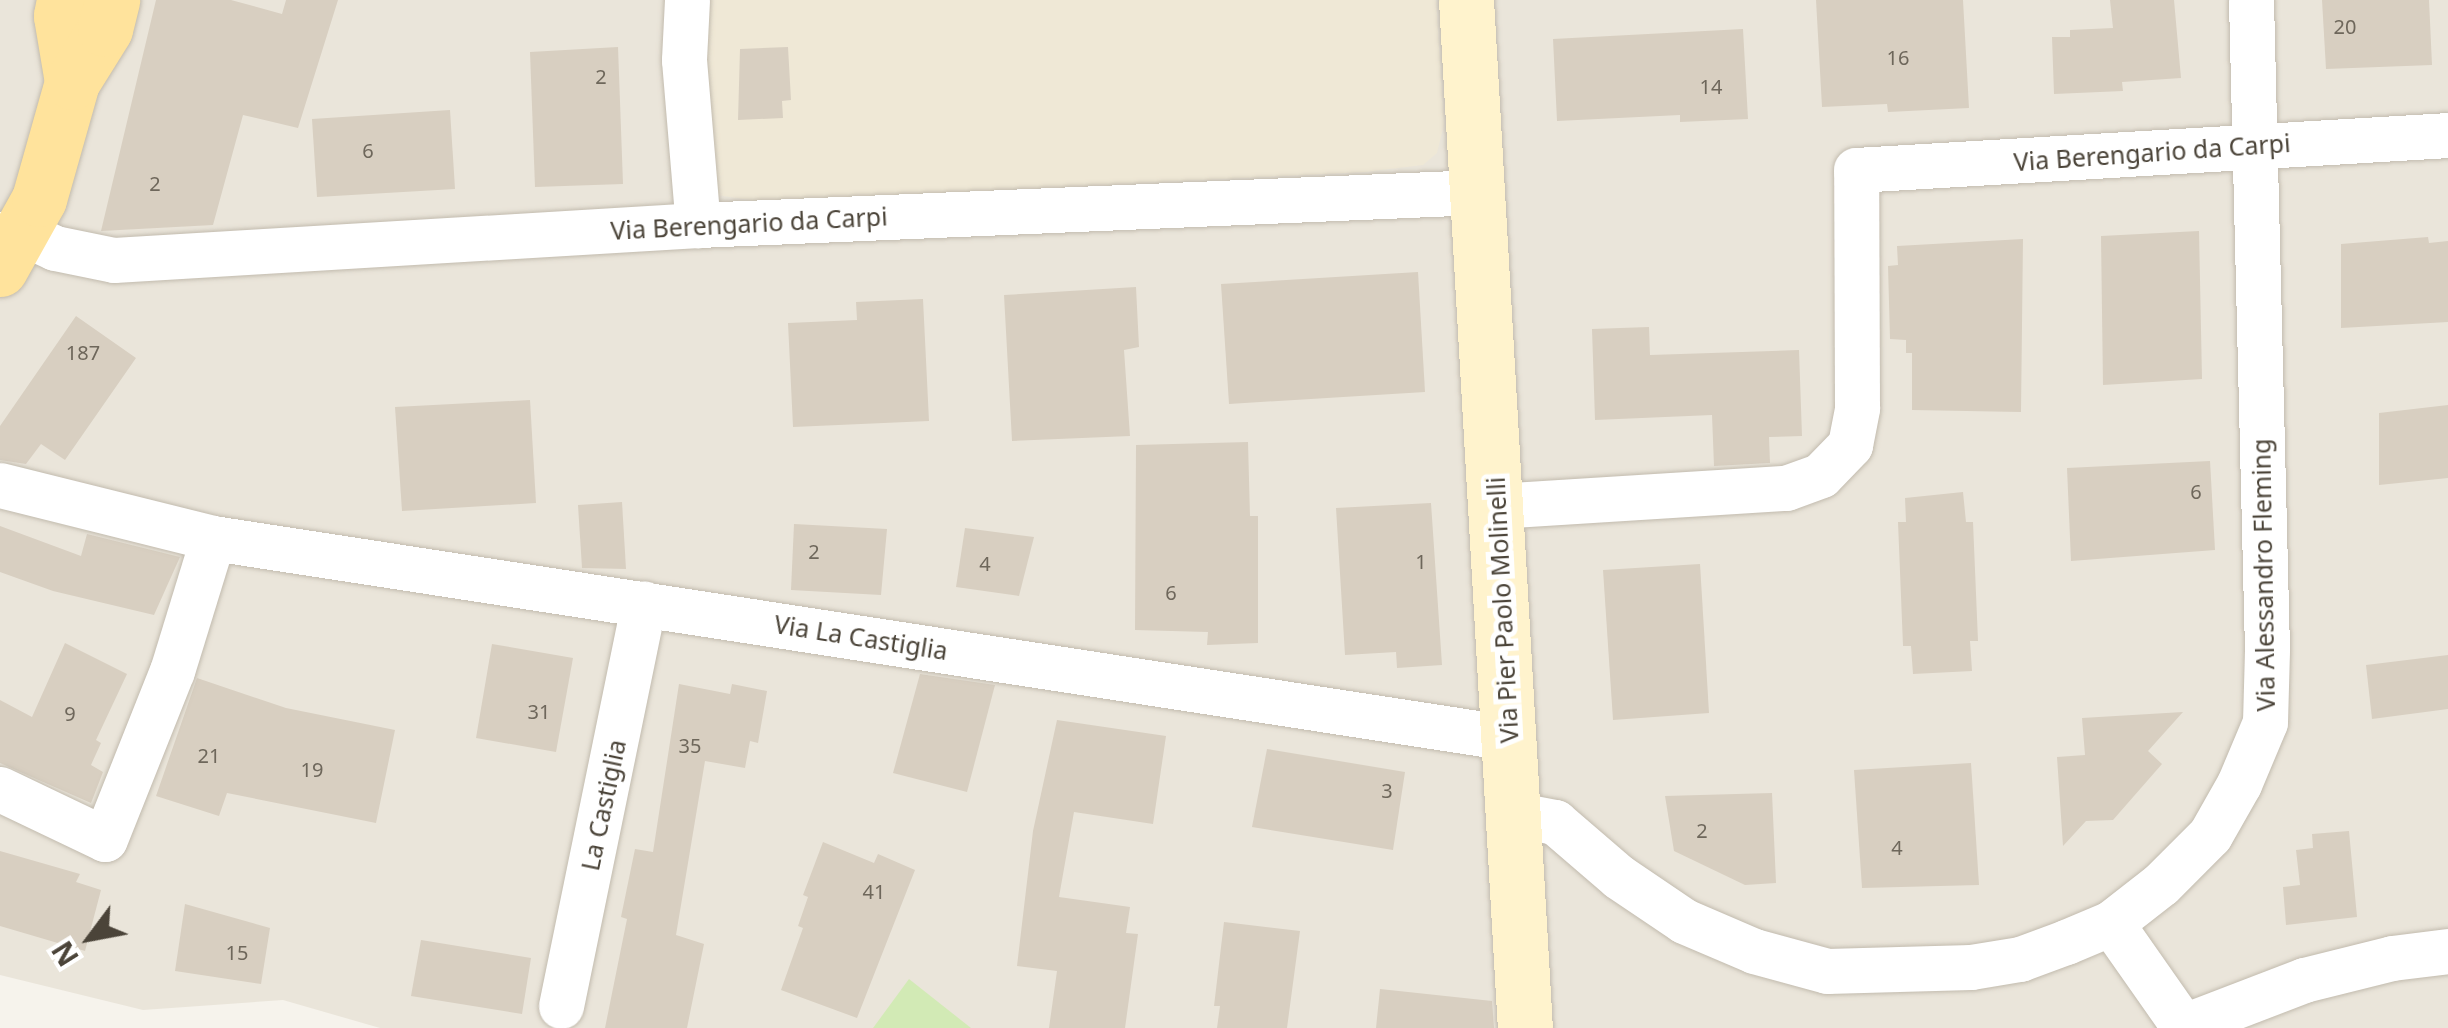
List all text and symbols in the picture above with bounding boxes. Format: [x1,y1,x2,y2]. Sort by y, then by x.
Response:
house number: 20 [2334,14,2356,38]
house number: 16 [1887,45,1909,69]
house number: 2 [595,64,607,88]
house number: 14 [1700,74,1722,98]
street label: Via Berengario da Carpi [2013,127,2291,177]
house number: 6 [362,138,374,162]
house number: 2 [149,171,161,195]
street label: Via Berengario da Carpi [610,201,888,245]
house number: 187 [66,340,100,364]
street label: Via Alessandro Fleming [2246,438,2280,712]
street label: Via Pier Paolo Molinelli [1480,476,1524,744]
house number: 6 [2190,479,2202,503]
house number: 2 [808,539,820,563]
house number: 1 [1415,549,1427,573]
house number: 4 [979,551,991,575]
house number: 6 [1165,580,1177,604]
street label: Via La Castiglia [772,608,950,666]
house number: 31 [528,699,550,723]
house number: 9 [64,701,76,725]
house number: 35 [679,733,701,757]
street label: La Castiglia [574,737,632,873]
house number: 21 [198,743,220,767]
house number: 19 [301,757,323,781]
house number: 3 [1381,778,1393,802]
house number: 2 [1696,818,1708,842]
house number: 4 [1891,835,1903,859]
house number: 41 [863,879,885,903]
north arrow [40,888,140,988]
text: N [42,934,87,974]
house number: 15 [226,940,248,964]

